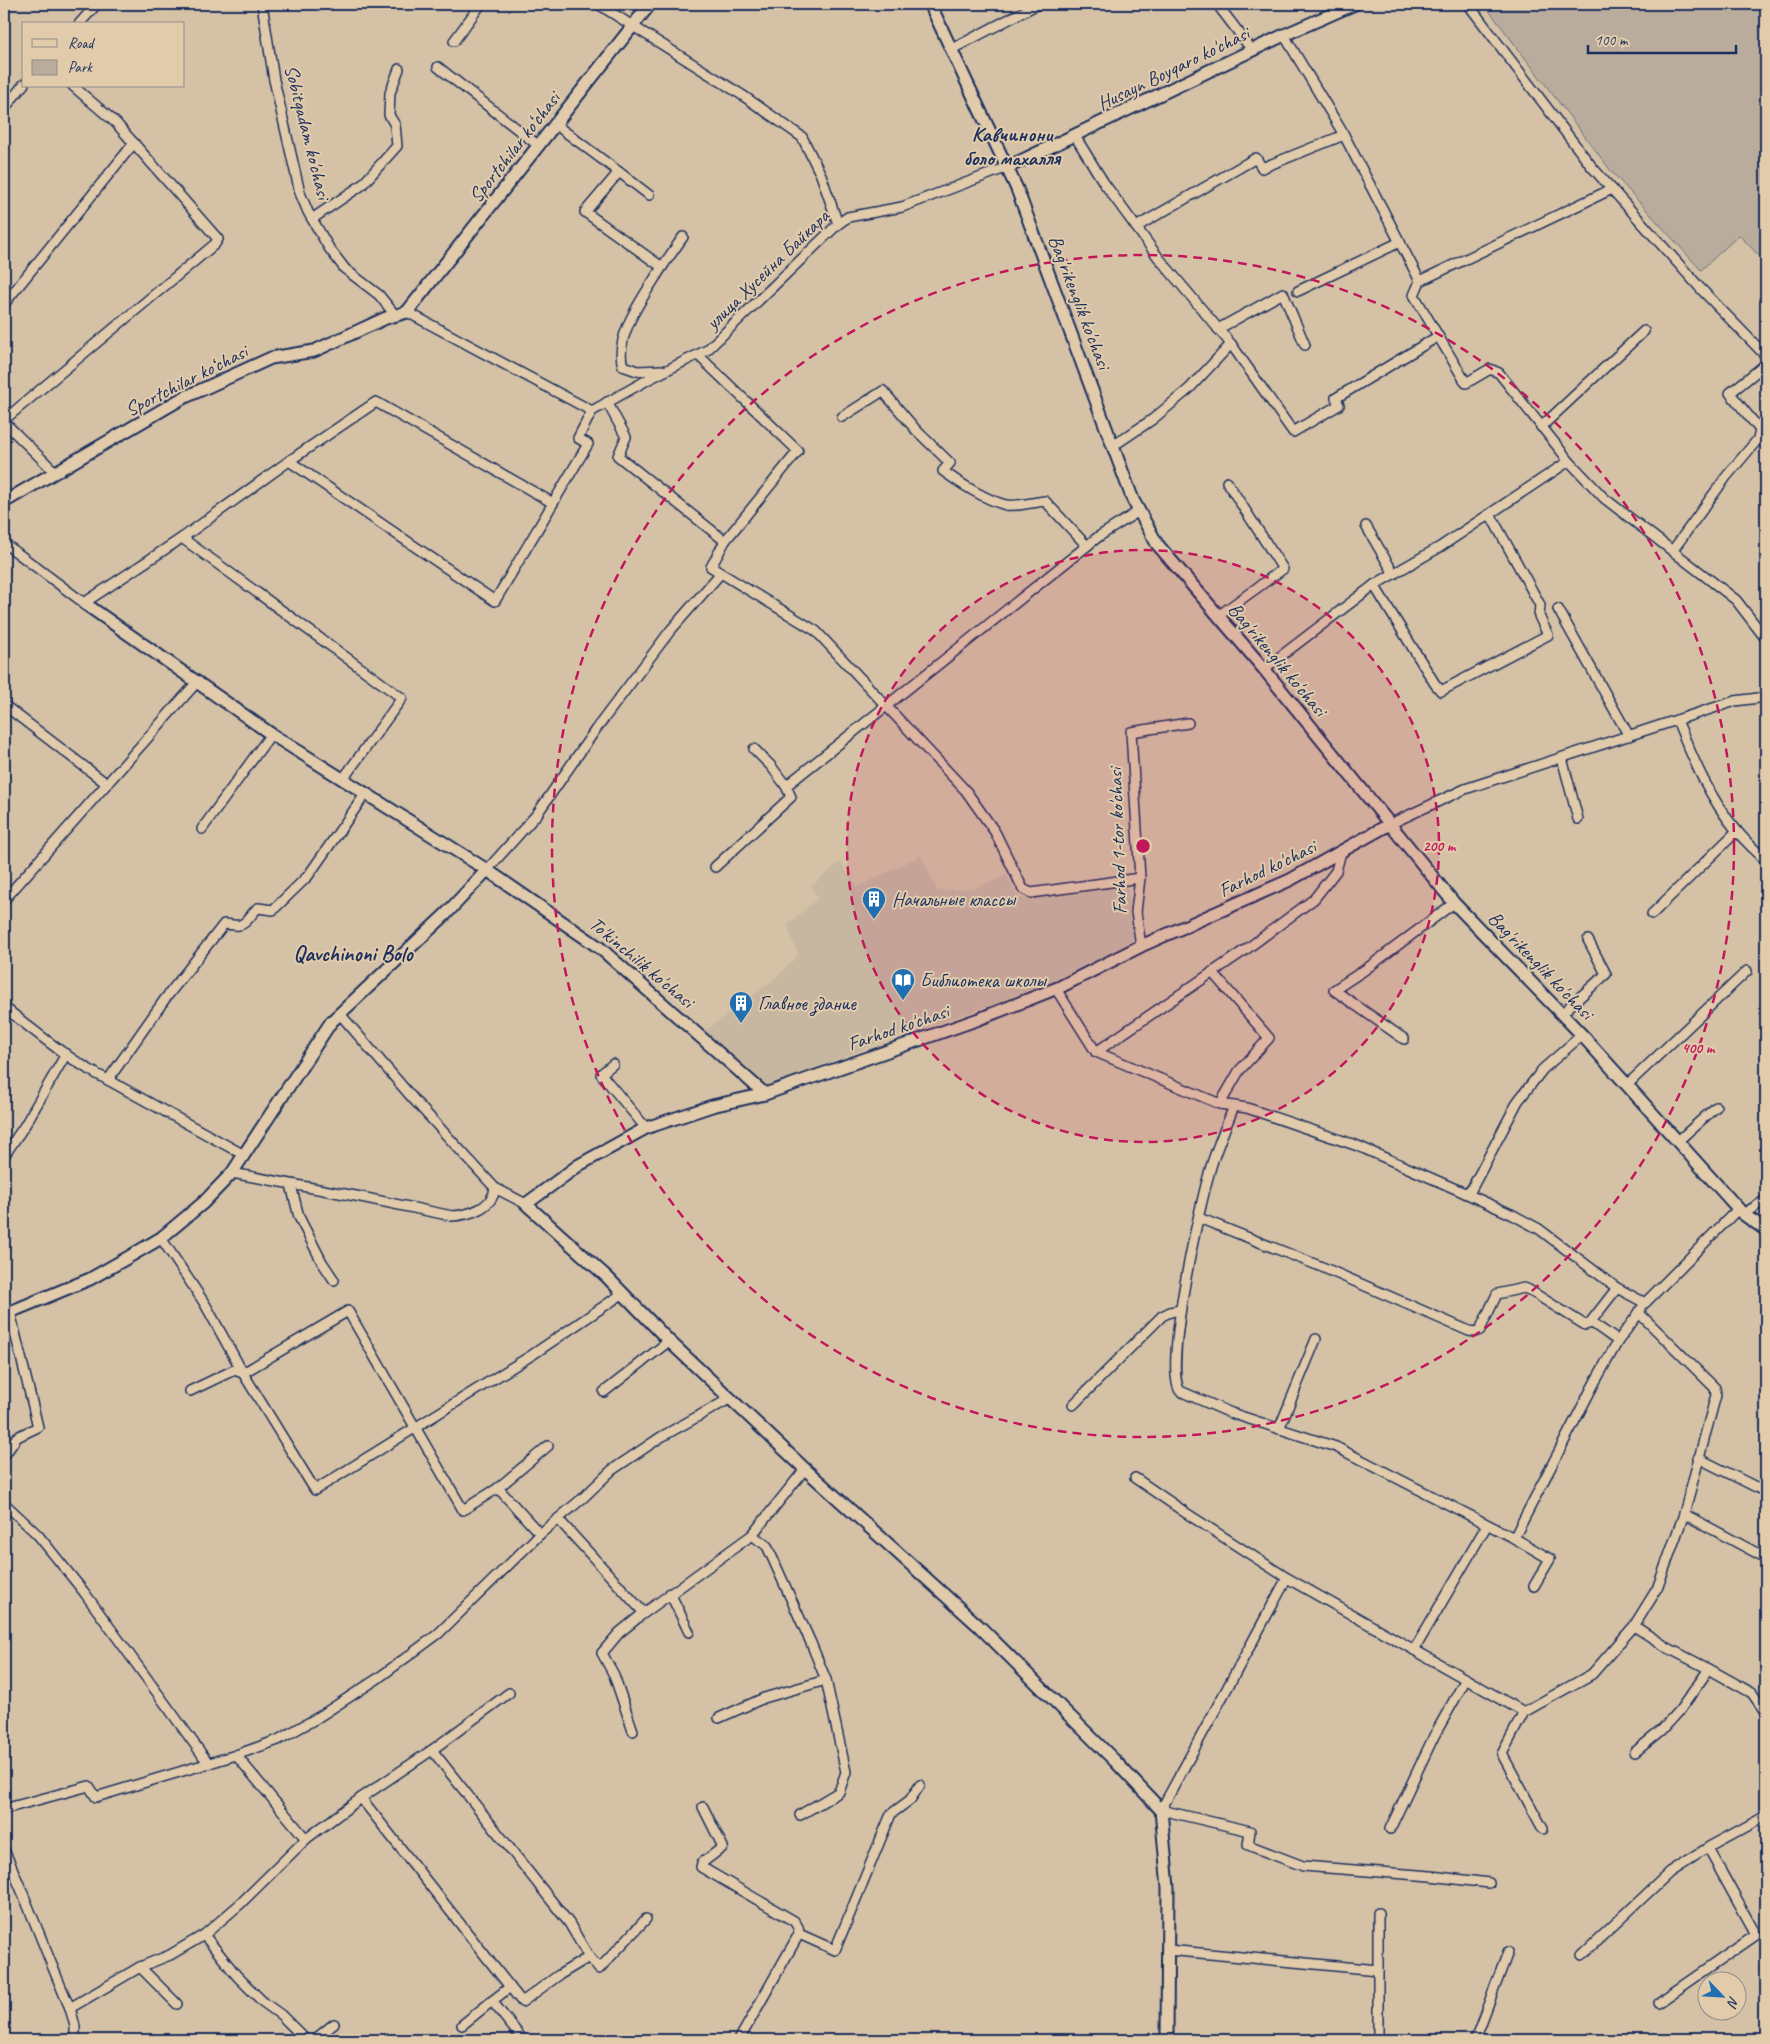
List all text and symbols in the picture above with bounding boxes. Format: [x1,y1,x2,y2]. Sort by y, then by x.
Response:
street label: Husayn Boyqaro ko'chasi [1093,20,1255,116]
legend [22,22,185,88]
scale bar [1588,22,1735,54]
text: 100 m [1595,31,1629,50]
text: Road [68,34,95,53]
text: Park [68,58,93,77]
street label: Sobitqadam ko'chasi [279,63,337,204]
street label: Sportchilar ko‘chasi [463,85,567,208]
district label: Кавчинони боло махалля [964,121,1062,171]
street label: улица Хусейна Байкара [699,203,836,335]
street label: Bag'rikenglik ko'chasi [1043,232,1117,375]
street label: Sportchilar ko‘chasi [121,338,254,422]
street label: Bag'rikenglik ko'chasi [1223,597,1334,723]
street label: Farhod 1-tor ko'chasi [1102,765,1133,915]
street label: Farhod ko'chasi [1214,833,1322,903]
centre of rings [1134,837,1152,855]
text: 200 m [1423,837,1457,856]
building icon: Начальные классы [861,886,887,920]
place label: Начальные классы [892,887,1016,912]
street label: Bag'rikenglik ko'chasi [1483,906,1600,1026]
street label: To'kinchilik ko'chasi [584,911,701,1015]
district label: Qavchinoni Bolo [293,940,415,968]
library icon: Библиотека школы [890,967,916,1001]
place label: Библиотека школы [920,968,1047,993]
building icon: Главное здание [728,990,754,1024]
place label: Главное здание [758,991,857,1017]
street label: Farhod ko'chasi [844,998,954,1056]
text: 400 m [1682,1039,1716,1058]
north arrow [1698,1972,1748,2022]
text: N [1723,1994,1743,2011]

